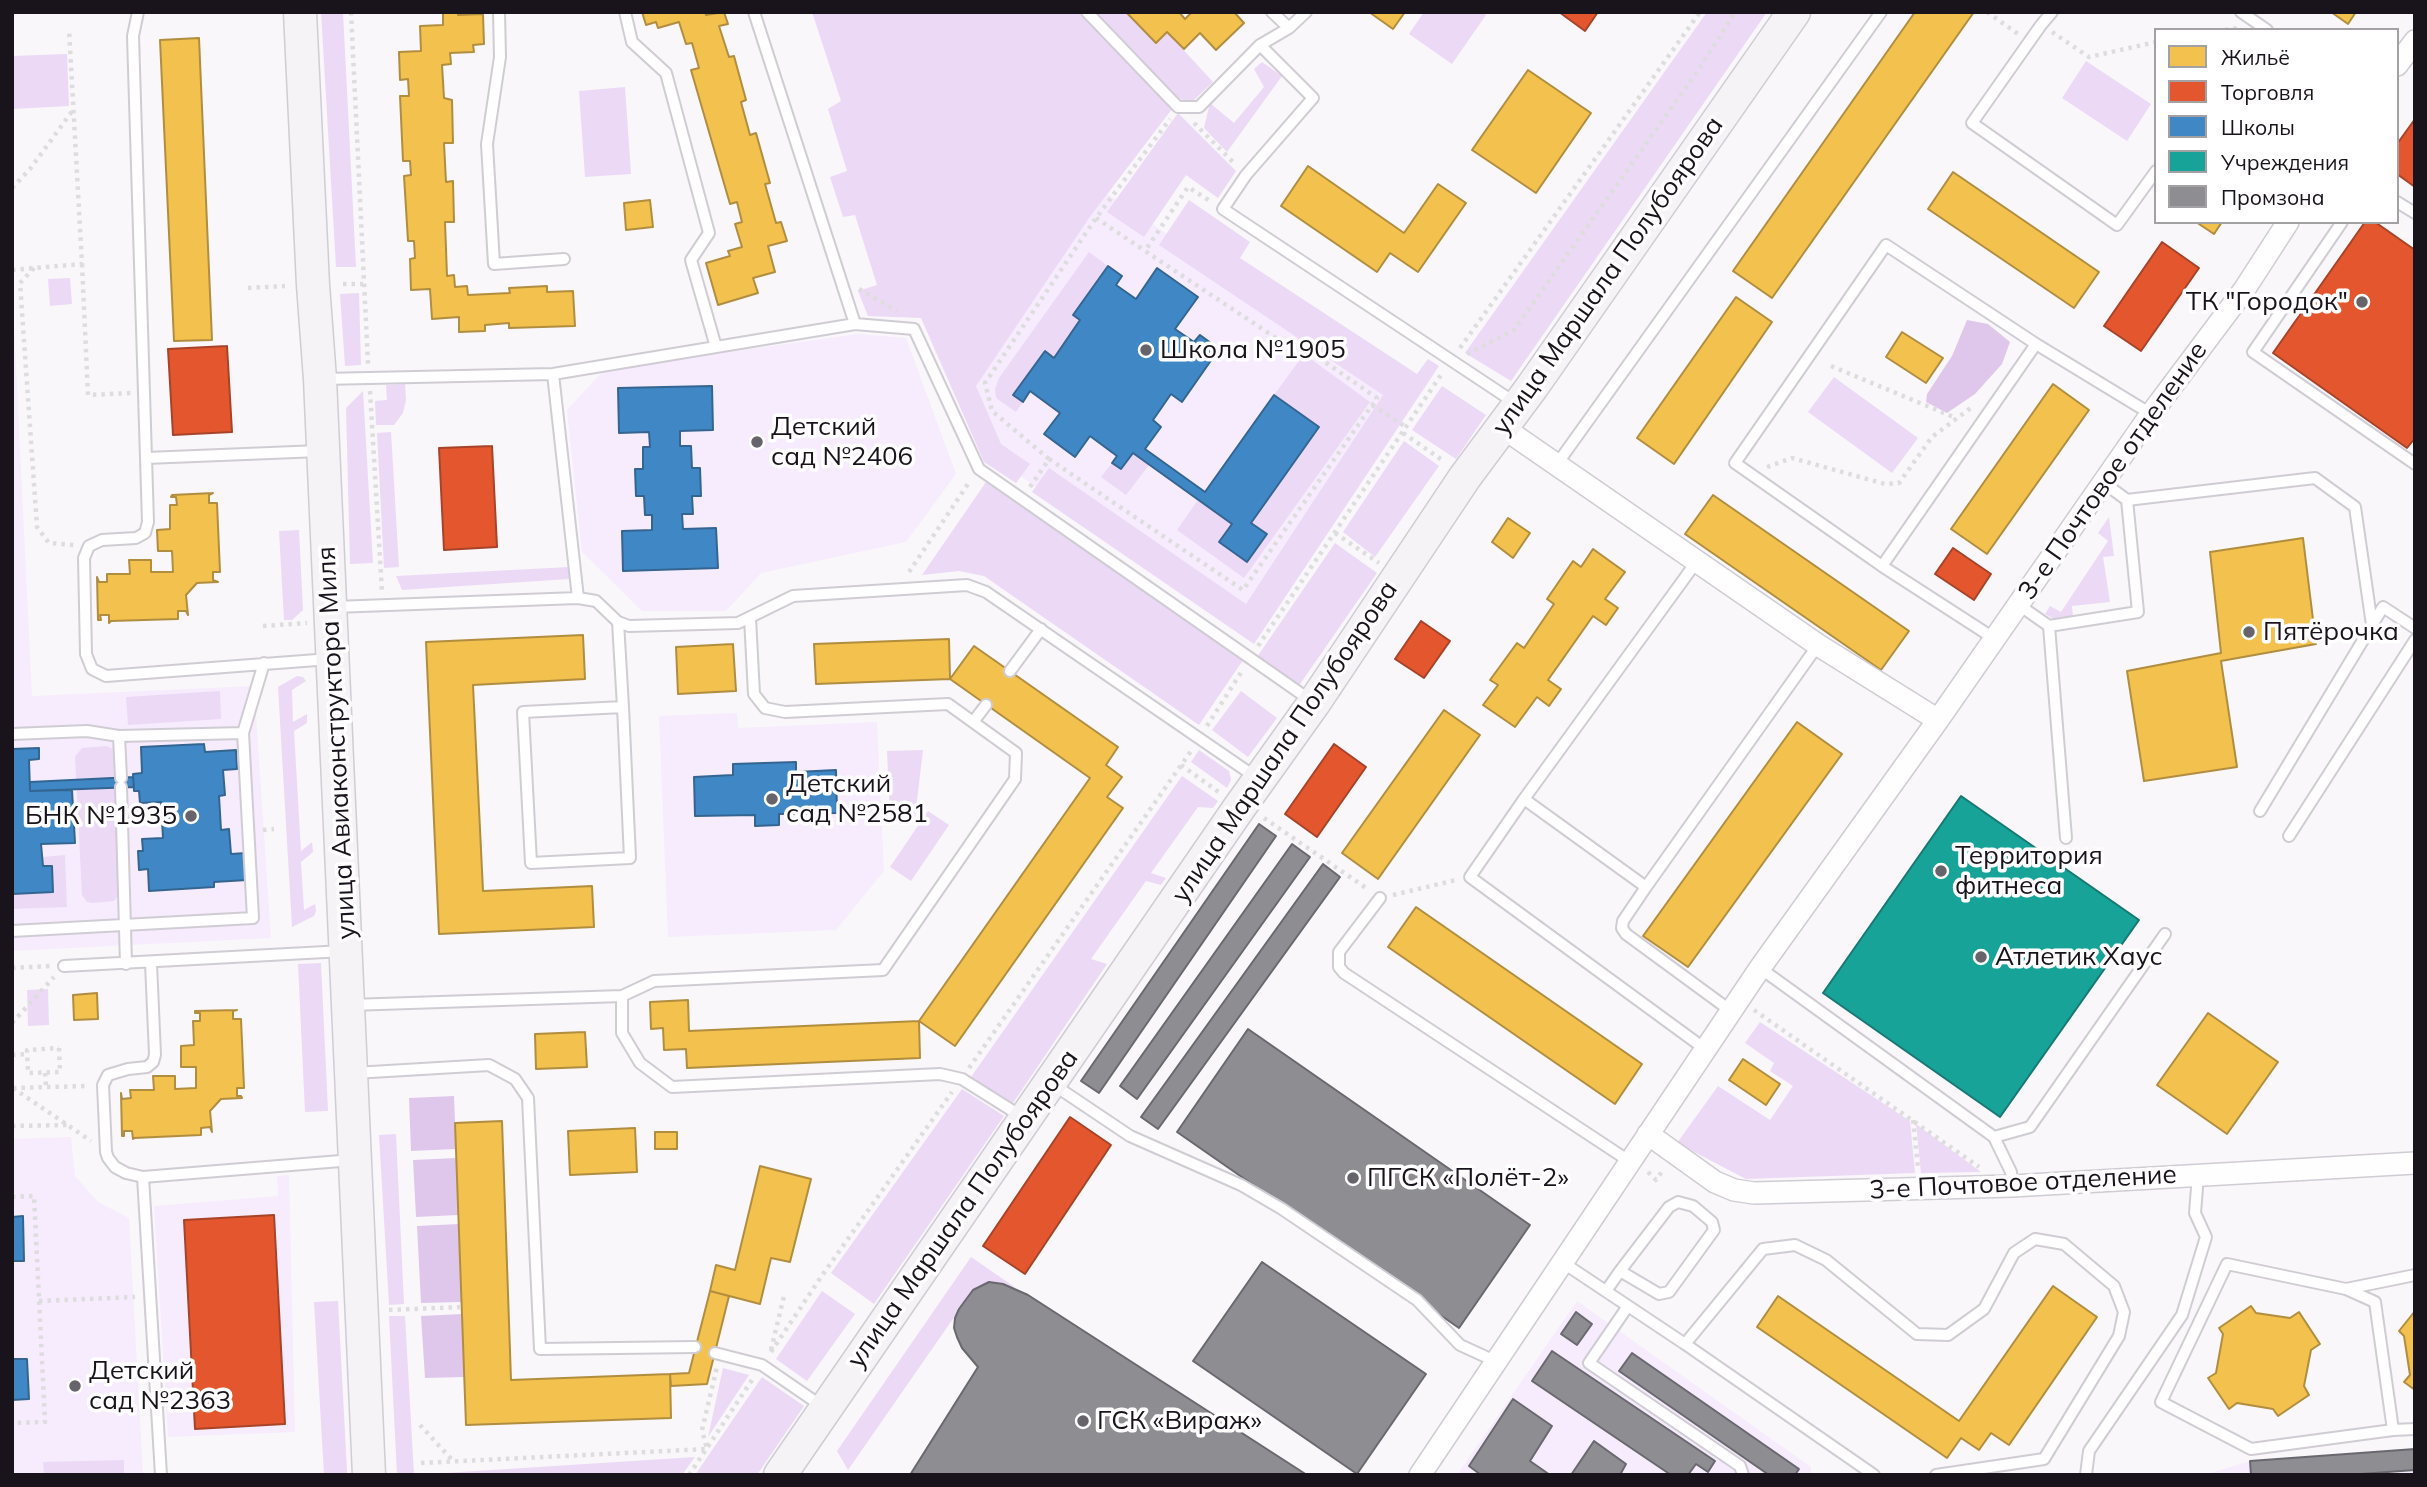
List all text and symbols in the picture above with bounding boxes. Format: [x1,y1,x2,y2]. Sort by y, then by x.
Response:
legend [2154,28,2399,224]
text: Жильё [2221,44,2290,70]
text: Торговля [2221,79,2314,105]
street label: улица Маршала Полубоярова [1486,111,1730,441]
text: Школы [2221,114,2295,140]
text: Учреждения [2221,149,2349,175]
text: Промзона [2221,184,2324,210]
place label: ТК "Городок" [2186,286,2348,318]
marker: ТК "Городок" [2354,294,2370,310]
place label: Школа №1905 [1160,334,1346,366]
street label: 3-е Почтовое отделение [2012,336,2214,606]
marker: Школа №1905 [1138,342,1154,358]
place label: Детский сад №2406 [771,411,913,472]
marker: Детский сад №2406 [749,434,765,450]
street label: улица Авиаконструктора Миля [311,546,363,940]
street label: улица Маршала Полубоярова [1165,575,1405,909]
place label: Пятёрочка [2263,616,2399,648]
marker: Пятёрочка [2241,624,2257,640]
place label: Детский сад №2581 [786,768,928,830]
marker: Детский сад №2581 [764,791,780,807]
place label: БНК №1935 [25,800,177,832]
marker: БНК №1935 [183,808,199,824]
place label: Территория фитнеса [1955,840,2103,902]
marker: Территория фитнеса [1933,863,1949,879]
place label: Атлетик Хаус [1995,941,2163,973]
marker: Атлетик Хаус [1973,949,1989,965]
street label: улица Маршала Полубоярова [841,1044,1085,1374]
street label: 3-е Почтовое отделение [1869,1159,2177,1207]
place label: ПГСК «Полёт-2» [1367,1162,1569,1194]
marker: ПГСК «Полёт-2» [1345,1170,1361,1186]
place label: Детский сад №2363 [89,1355,231,1416]
marker: Детский сад №2363 [67,1378,83,1394]
place label: ГСК «Вираж» [1097,1405,1262,1437]
marker: ГСК «Вираж» [1075,1413,1091,1429]

